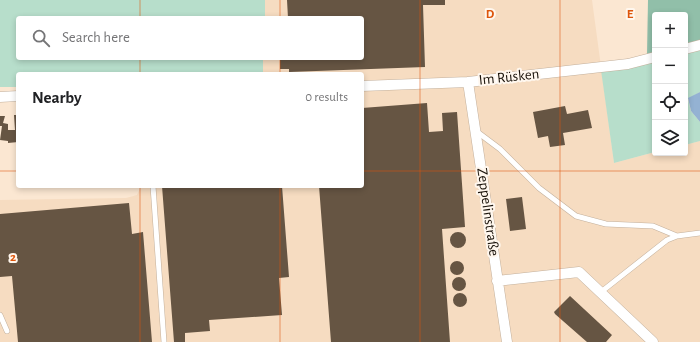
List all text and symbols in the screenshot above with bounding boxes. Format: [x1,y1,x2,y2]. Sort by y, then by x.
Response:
text: D [486,8,495,21]
text: E [627,8,634,21]
map controls [652,12,688,156]
button: + [652,12,688,48]
search box [16,16,364,60]
icon: search [30,27,52,49]
text: Search here [62,30,130,45]
button: − [652,48,688,84]
street label: Im Rüsken [478,66,540,88]
button: locate [652,84,688,120]
text: Nearby [32,89,82,106]
text: 0 results [305,91,348,104]
button: layers [652,120,688,156]
street label: Zeppelinstraße [474,167,502,257]
text: 2 [10,251,16,264]

